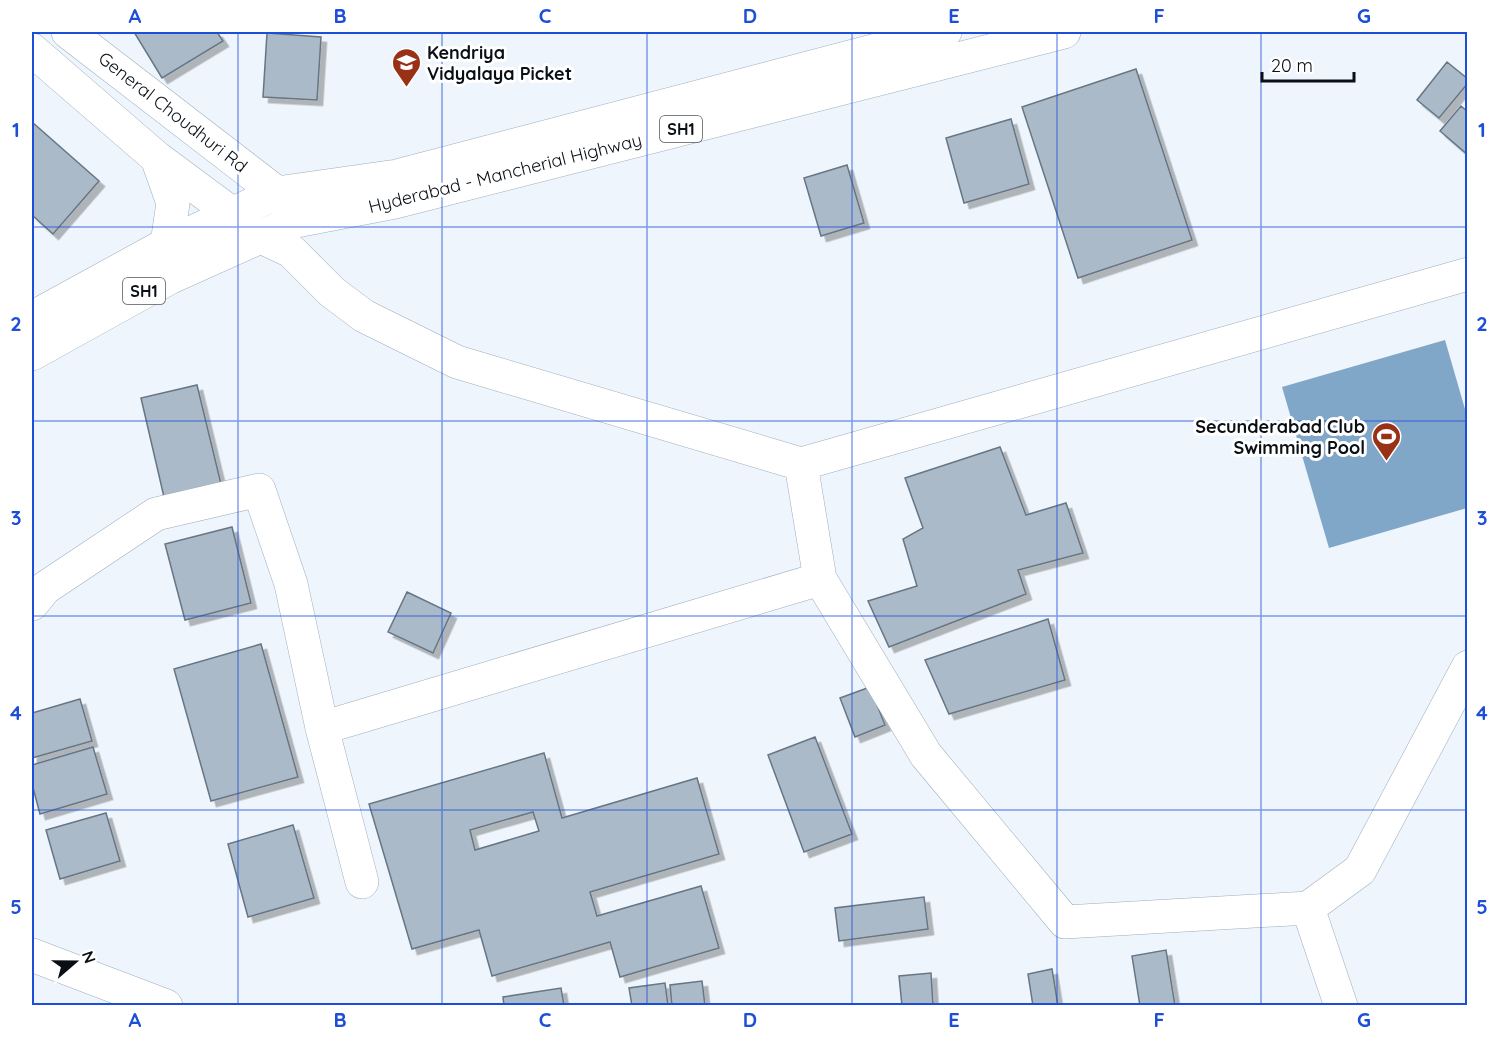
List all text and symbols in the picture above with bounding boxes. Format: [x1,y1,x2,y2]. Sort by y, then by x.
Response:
text: A [129,3,142,28]
text: B [333,3,347,28]
text: C [539,3,552,28]
text: D [743,3,757,28]
text: E [948,3,960,28]
text: F [1153,3,1165,28]
text: G [1357,3,1371,28]
place label: Kendriya Vidyalaya Picket [427,41,572,85]
scale bar [1262,45,1354,83]
school or university icon: Kendriya Vidyalaya Picket [390,46,422,88]
street label: General Choudhuri Rd [94,47,252,177]
text: 20 m [1271,54,1313,77]
road number: SH1 [660,116,702,142]
text: 1 [12,117,20,142]
text: 1 [1478,117,1486,142]
street label: Hyderabad - Mancherial Highway [366,128,644,218]
road number: SH1 [123,278,165,304]
text: 2 [10,311,22,336]
text: 2 [1476,311,1488,336]
place label: Secunderabad Club Swimming Pool [1195,415,1365,459]
sports icon: Secunderabad Club Swimming Pool [1370,420,1402,462]
text: 3 [11,505,21,530]
text: 3 [1477,505,1487,530]
text: 4 [10,700,22,725]
text: 4 [1476,700,1488,725]
text: 5 [10,894,22,919]
text: 5 [1476,894,1488,919]
north arrow [45,932,105,992]
text: N [78,948,101,966]
text: A [129,1007,142,1032]
text: B [333,1007,347,1032]
text: C [539,1007,552,1032]
text: D [743,1007,757,1032]
text: E [948,1007,960,1032]
text: F [1153,1007,1165,1032]
text: G [1357,1007,1371,1032]

